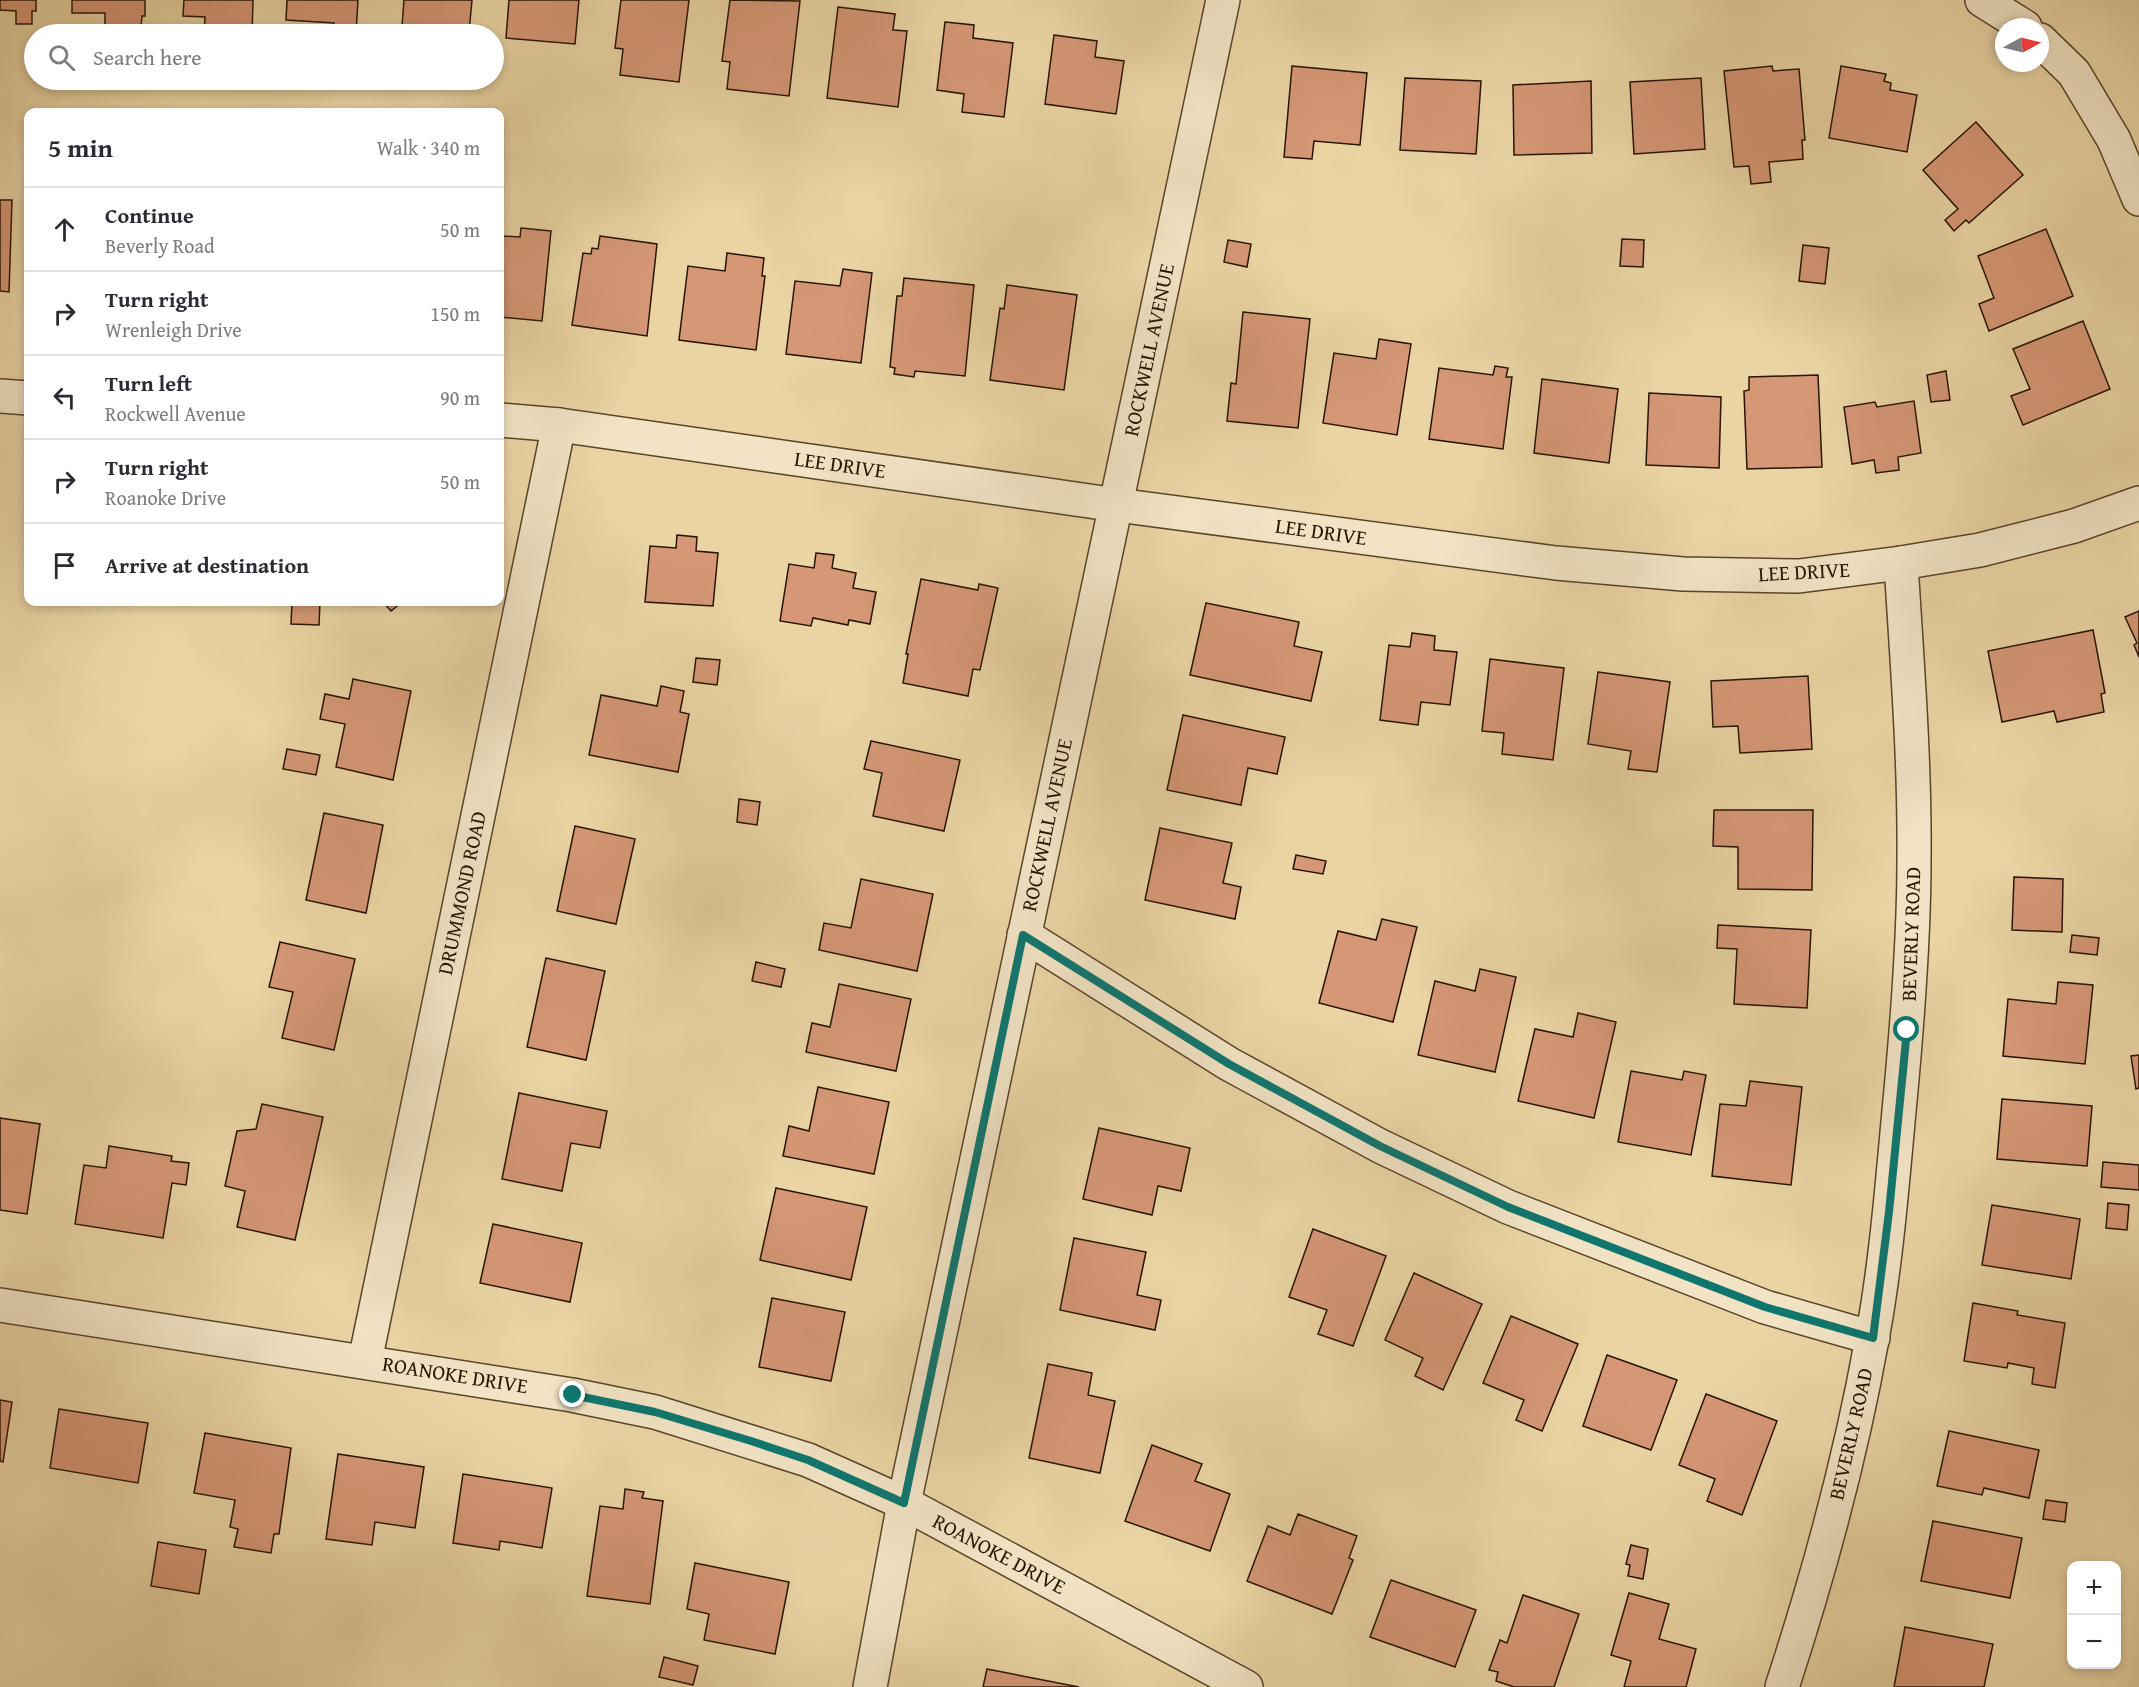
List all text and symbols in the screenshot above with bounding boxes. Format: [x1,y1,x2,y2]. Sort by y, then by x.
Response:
north arrow [1995,18,2049,72]
search box [24,24,504,90]
icon: search [45,41,78,74]
text: Search here [93,41,202,73]
text: 5 min [48,128,113,167]
text: Walk · 340 m [377,133,480,162]
text: Continue [105,199,194,231]
icon: ahead [48,213,81,246]
text: 50 m [440,215,480,244]
text: Beverly Road [105,231,215,260]
street label: ROCKWELL AVENUE [1115,260,1182,439]
text: Turn right [105,283,208,315]
icon: right [48,297,81,330]
text: 150 m [430,299,480,328]
text: Wrenleigh Drive [105,315,242,344]
text: Turn left [105,367,192,399]
icon: left [48,381,81,414]
text: 90 m [440,383,480,412]
text: Rockwell Avenue [105,399,246,428]
street label: LEE DRIVE [792,443,888,486]
text: Turn right [105,451,208,483]
icon: right [48,465,81,498]
text: 50 m [440,467,480,496]
text: Roanoke Drive [105,483,226,512]
street label: LEE DRIVE [1273,510,1369,553]
icon: arrive [48,549,81,582]
text: Arrive at destination [105,549,309,581]
street label: LEE DRIVE [1757,554,1851,589]
street label: ROCKWELL AVENUE [1013,735,1080,914]
street label: DRUMMOND ROAD [429,808,494,978]
street label: BEVERLY ROAD [1893,866,1928,1002]
route start [1893,1016,1919,1042]
street label: ROANOKE DRIVE [380,1348,530,1401]
street label: BEVERLY ROAD [1820,1365,1881,1503]
route end [559,1381,585,1407]
street label: ROANOKE DRIVE [927,1505,1072,1602]
map controls [2067,1561,2121,1669]
button: + [2067,1561,2121,1615]
button: − [2067,1615,2121,1669]

